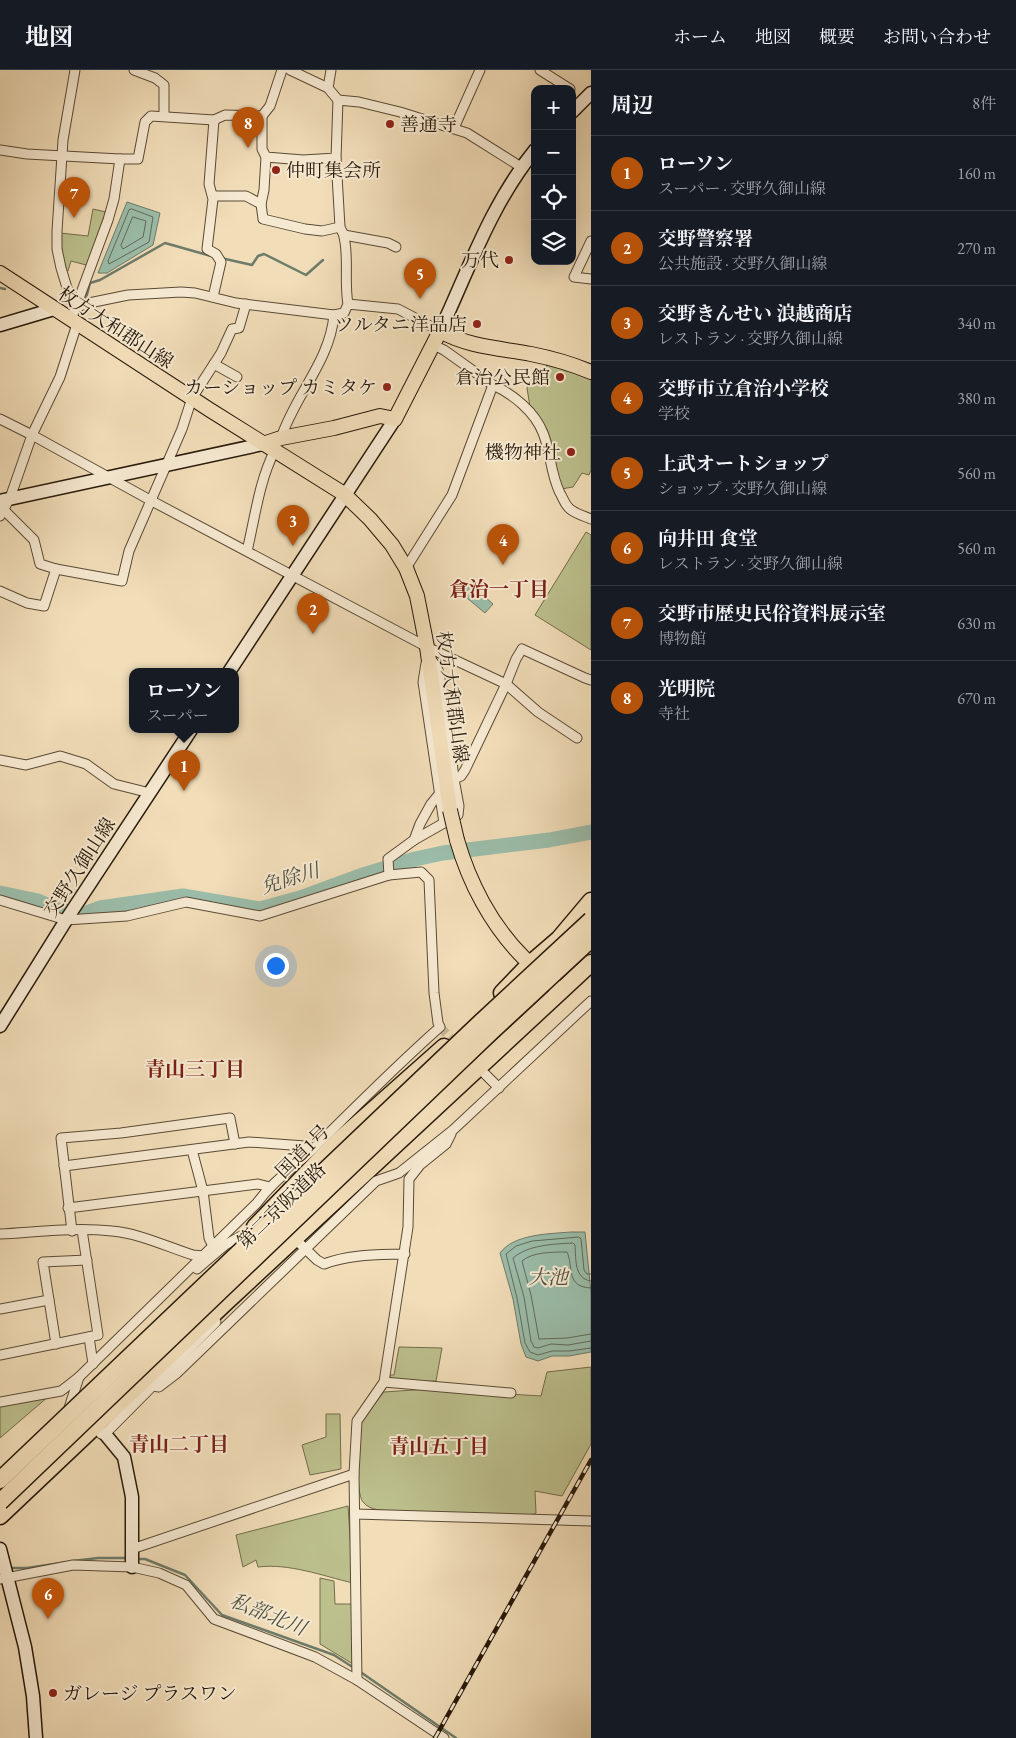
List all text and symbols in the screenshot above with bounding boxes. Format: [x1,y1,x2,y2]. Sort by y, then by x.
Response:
text: 地図 [25,21,73,52]
text: ホーム [673,25,727,48]
text: 地図 [755,25,791,48]
text: 概要 [819,25,855,48]
text: お問い合わせ [883,25,991,48]
map controls [531,85,576,265]
button: + [531,85,576,130]
text: 周辺 [611,91,653,118]
text: 8件 [972,93,996,114]
pin: 8 [232,107,264,148]
place label: 善通寺 [400,112,457,137]
marker: 善通寺 [384,118,396,130]
button: − [531,130,576,175]
text: ローソン [658,151,733,176]
place label: 仲町集会所 [286,158,381,183]
text: 1 [623,163,631,184]
text: 160 m [957,163,996,184]
marker: 仲町集会所 [270,164,282,176]
button: locate [531,175,576,220]
pin: 7 [58,177,90,218]
text: スーパー · 交野久御山線 [658,178,826,199]
button: layers [531,220,576,265]
text: 交野警察署 [658,226,753,251]
text: 2 [623,238,631,259]
text: 270 m [957,238,996,259]
place label: 万代 [461,248,499,273]
text: 公共施設 · 交野久御山線 [658,253,828,274]
marker: 万代 [503,254,515,266]
pin: 5 [404,258,436,299]
street label: 枚方大和郡山線 [53,281,178,374]
text: 交野きんせい 浪越商店 [658,301,853,326]
place label: ツルタニ洋品店 [335,312,467,337]
text: 3 [623,313,631,334]
text: 340 m [957,313,996,334]
marker: ツルタニ洋品店 [471,318,483,330]
text: レストラン · 交野久御山線 [658,328,843,349]
place label: 倉治公民館 [455,365,550,390]
marker: 倉治公民館 [554,371,566,383]
place label: カーショップ カミタケ [184,375,377,400]
text: 交野市立倉治小学校 [658,376,829,401]
marker: カーショップ カミタケ [381,381,393,393]
text: 4 [623,388,631,409]
text: 380 m [957,388,996,409]
text: 学校 [658,403,690,424]
place label: 機物神社 [485,440,561,465]
marker: 機物神社 [565,446,577,458]
text: 上武オートショップ [658,451,829,476]
text: 5 [623,463,631,484]
text: 560 m [957,463,996,484]
text: ショップ · 交野久御山線 [658,478,827,499]
pin: 3 [277,505,309,546]
pin: 4 [487,524,519,565]
text: 向井田 食堂 [658,526,758,551]
text: 6 [623,538,631,559]
text: 560 m [957,538,996,559]
text: レストラン · 交野久御山線 [658,553,843,574]
district label: 倉治一丁目 [449,576,549,602]
pin: 2 [297,593,329,634]
text: 交野市歴史民俗資料展示室 [658,601,886,626]
text: 7 [623,613,631,634]
text: 630 m [957,613,996,634]
text: 博物館 [658,628,706,649]
street label: 枚方大和郡山線 [431,629,474,765]
popup [129,668,239,733]
text: 光明院 [658,676,715,701]
text: ローソン [146,678,222,703]
text: 8 [623,688,631,709]
text: 670 m [957,688,996,709]
text: 寺社 [658,703,690,724]
text: スーパー [146,705,209,726]
pin: 1 [168,750,200,791]
street label: 交野久御山線 [38,813,121,922]
water label: 免除川 [258,856,324,899]
your location [263,953,289,979]
district label: 青山三丁目 [145,1056,245,1082]
street label: 国道1号 [270,1119,335,1184]
street label: 第二京阪道路 [232,1157,331,1254]
water label: 大池 [528,1264,570,1290]
district label: 青山二丁目 [129,1431,229,1457]
district label: 青山五丁目 [389,1433,489,1459]
pin: 6 [32,1578,64,1619]
water label: 私部北川 [226,1587,312,1642]
place label: ガレージ プラスワン [63,1681,237,1706]
marker: ガレージ プラスワン [47,1687,59,1699]

